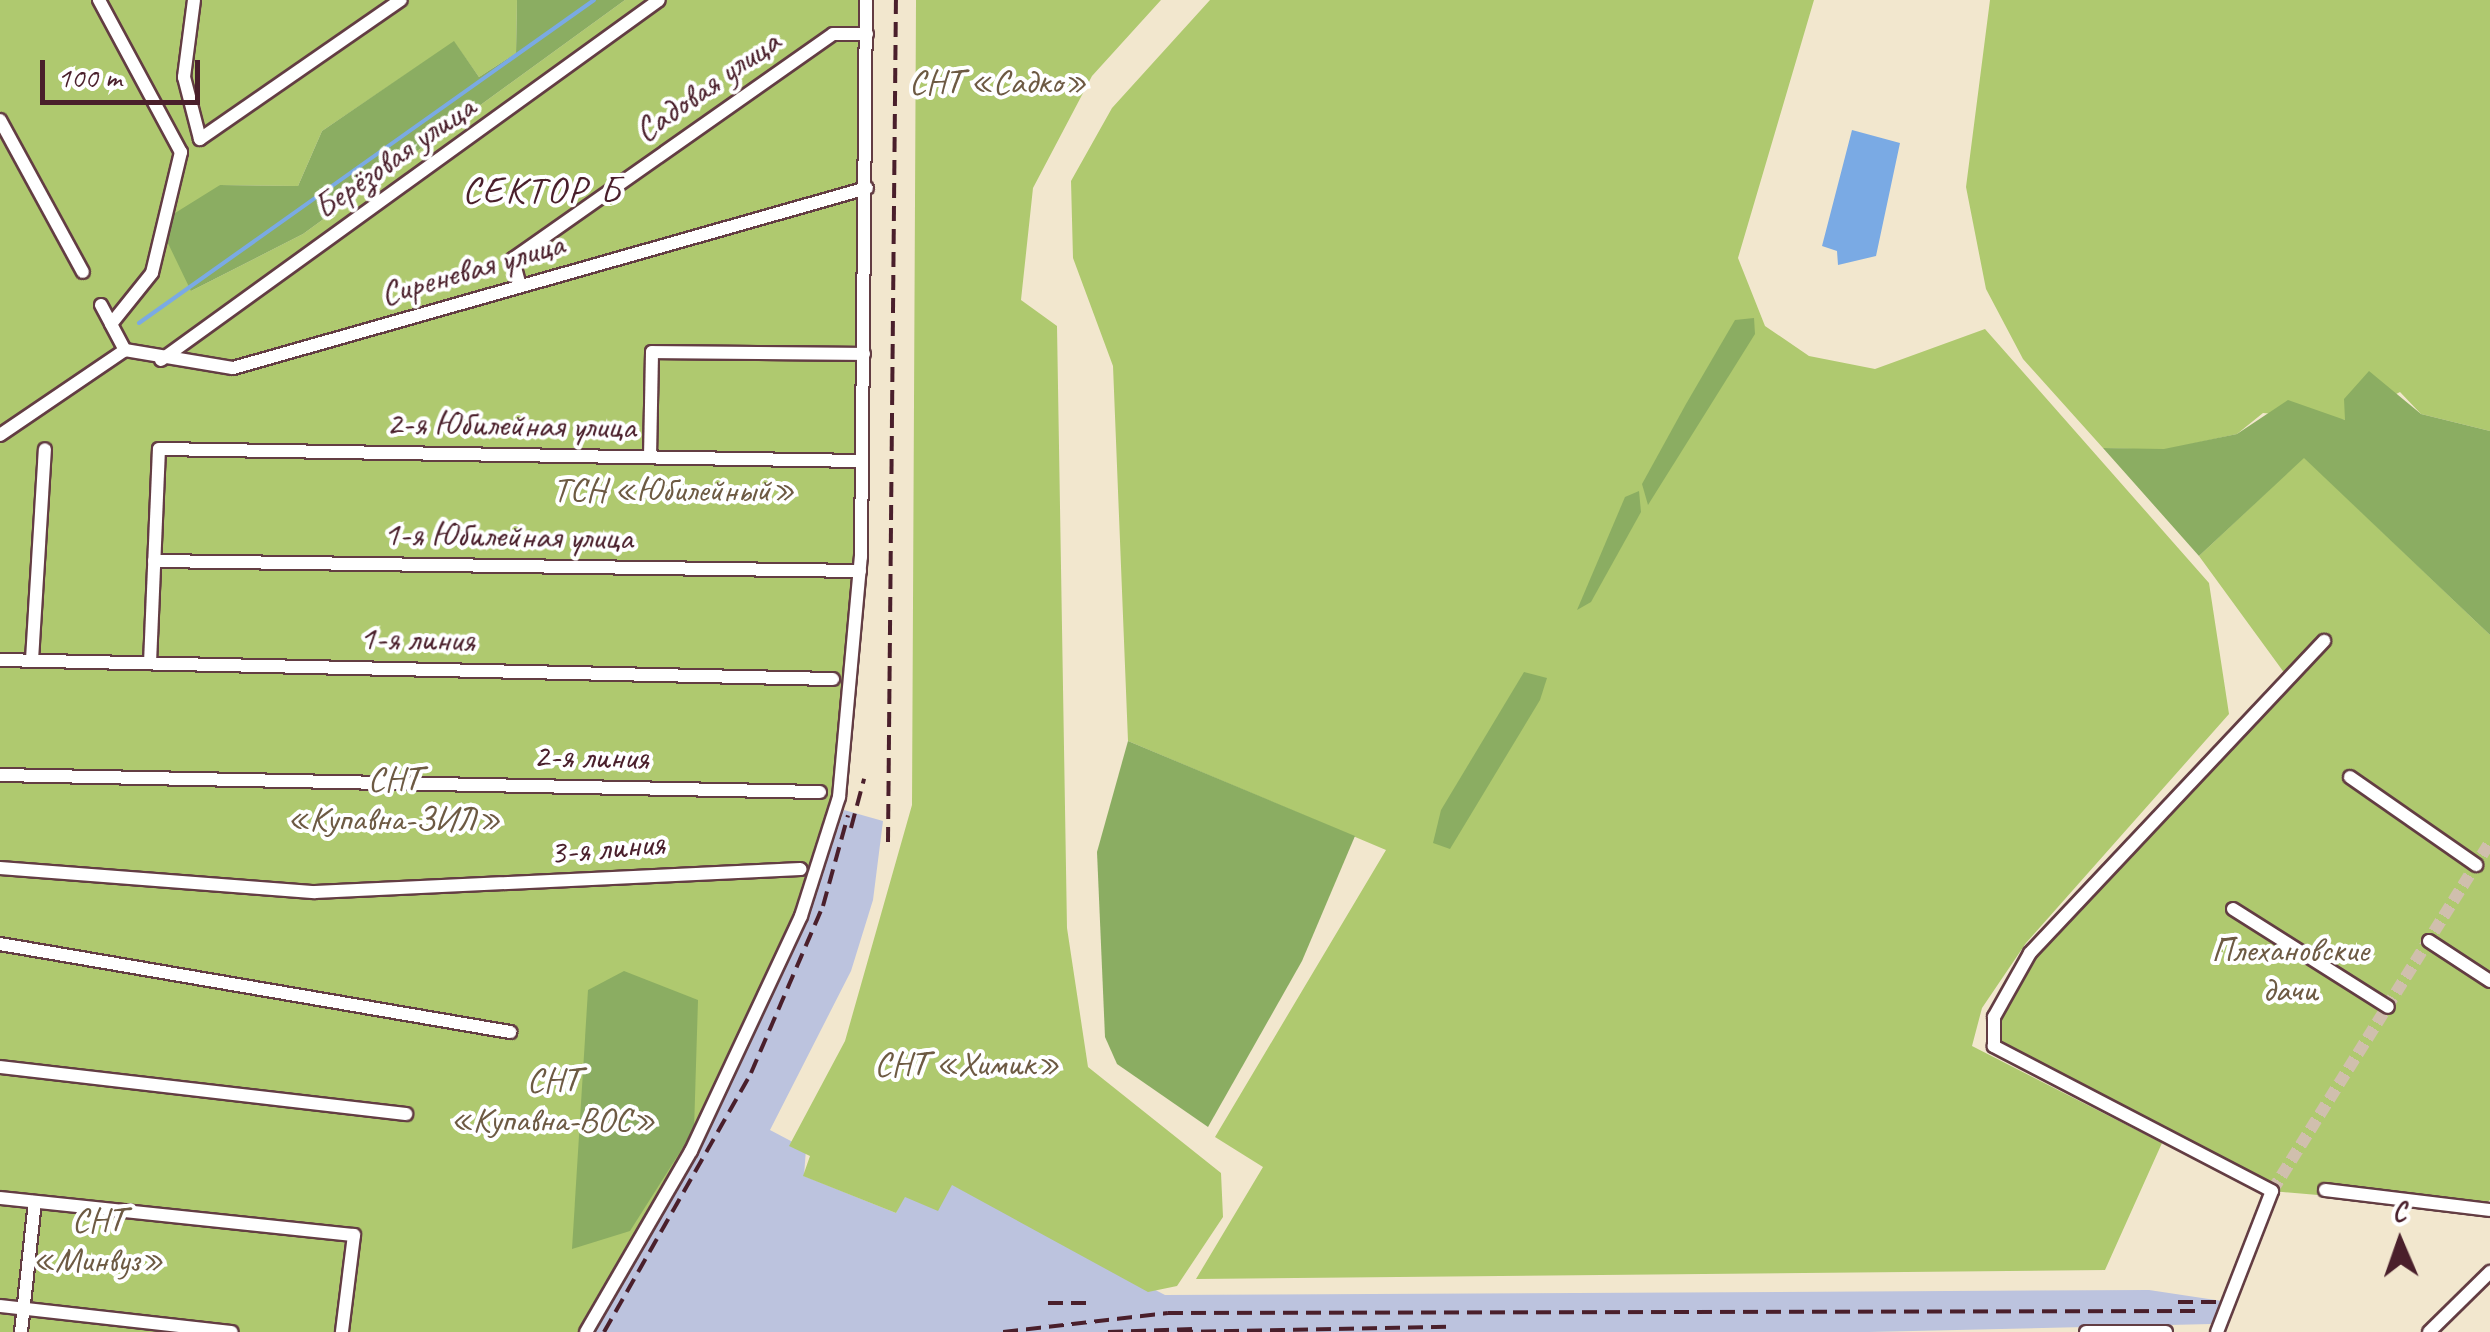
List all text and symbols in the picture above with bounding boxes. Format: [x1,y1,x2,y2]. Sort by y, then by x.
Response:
street label: Садовая улица [625,20,789,152]
scale bar [45,40,205,102]
text: 100 m [57,58,122,96]
park label: СНТ «Садко» [909,61,1087,103]
street label: Берёзовая улица [305,86,483,228]
district label: СЕКТОР Б [462,167,622,213]
street label: Сиреневая улица [374,222,570,316]
street label: 2-я Юбилейная улица [385,402,637,448]
park label: ТСН «Юбилейный» [553,469,795,511]
street label: 1-я Юбилейная улица [382,513,634,559]
street label: 1-я линия [359,617,475,661]
street label: 2-я линия [533,735,649,779]
park label: СНТ «Купавна-ЗИЛ» [287,758,501,840]
street label: 3-я линия [548,822,666,874]
park label: Плехановские дачи [2211,929,2369,1011]
park label: СНТ «Химик» [874,1043,1060,1085]
park label: СНТ «Купавна-ВОС» [450,1059,656,1141]
north arrow [2350,1192,2450,1292]
text: С [2391,1194,2406,1229]
park label: СНТ «Минвуз» [32,1199,164,1281]

